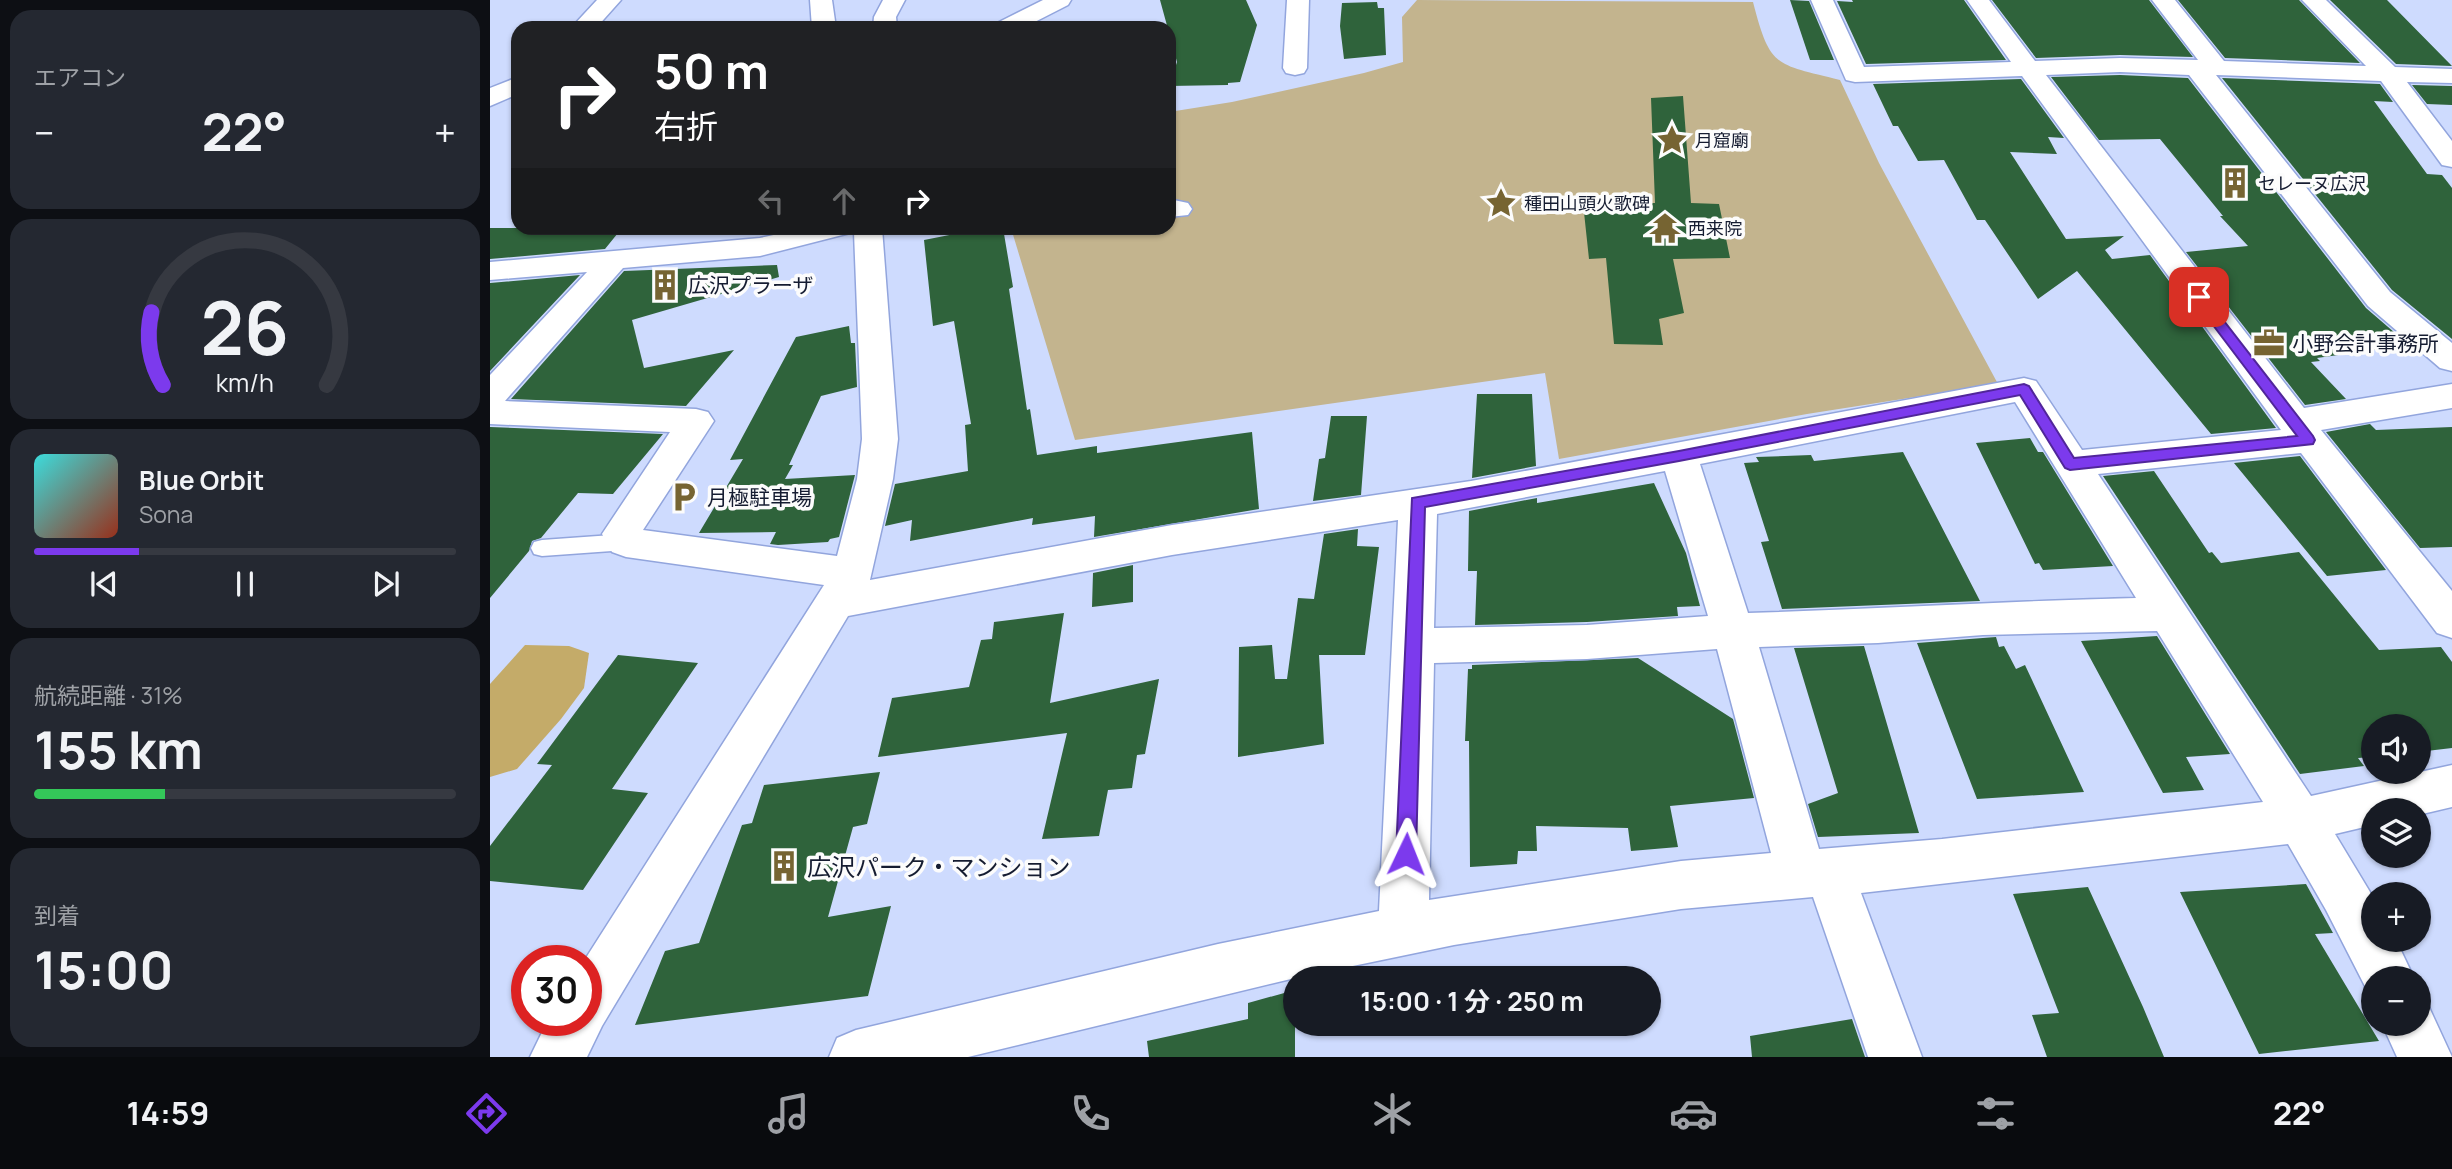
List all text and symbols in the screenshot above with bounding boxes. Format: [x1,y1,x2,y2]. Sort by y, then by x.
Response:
text: 50 m [654,37,769,104]
icon: right [539,49,630,140]
text: エアコン [34,61,126,93]
text: 22° [202,96,287,167]
text: 右折 [654,104,718,148]
text: − [34,106,55,158]
text: + [434,106,456,158]
place icon: 月窟廟 [1655,123,1689,157]
place label: 月窟廟 [1695,128,1749,152]
building icon: セレーヌ広沢 [2218,166,2252,200]
place label: セレーヌ広沢 [2258,171,2366,195]
icon: left [752,182,790,220]
icon: ahead [825,182,863,220]
icon: right [898,182,936,220]
place icon: 種田山頭火歌碑 [1484,186,1518,220]
place label: 種田山頭火歌碑 [1524,191,1650,215]
temple icon: 西来院 [1648,211,1682,245]
place label: 西来院 [1688,216,1742,240]
pin [2169,267,2229,327]
building icon: 広沢プラーザ [648,268,682,302]
place label: 広沢プラーザ [688,271,814,299]
text: 26 [201,278,289,378]
icon: arrive [2180,278,2218,316]
office icon: 小野会計事務所 [2252,326,2286,360]
place label: 小野会計事務所 [2292,329,2439,357]
text: km/h [216,365,274,400]
text: Blue Orbit [139,462,264,498]
parking icon: 月極駐車場 [667,480,701,514]
place label: 月極駐車場 [707,483,812,511]
text: Sona [139,498,193,530]
icon: previous [85,565,123,603]
icon: pause [226,565,264,603]
icon: next [367,565,405,603]
text: 航続距離 · 31% [34,679,183,711]
text: 155 km [34,714,203,785]
map controls [2361,714,2431,1036]
button: sound [2361,714,2431,784]
button: layers [2361,798,2431,868]
position arrow [1369,817,1443,891]
building icon: 広沢パーク・マンション [767,849,801,883]
place label: 広沢パーク・マンション [807,850,1071,883]
button: + [2361,882,2431,952]
text: 到着 [34,899,80,931]
text: 15:00 [34,934,174,1005]
speed limit sign: 30 [511,945,602,1036]
button: − [2361,966,2431,1036]
text: 15:00 · 1 分 · 250 m [1360,983,1584,1019]
icon: directions [462,1089,511,1138]
icon: music [764,1089,813,1138]
icon: phone [1066,1089,1115,1138]
icon: climate [1368,1089,1417,1138]
icon: car [1669,1089,1718,1138]
icon: filters [1971,1089,2020,1138]
text: 14:59 [126,1091,209,1135]
text: 22° [2273,1091,2326,1135]

